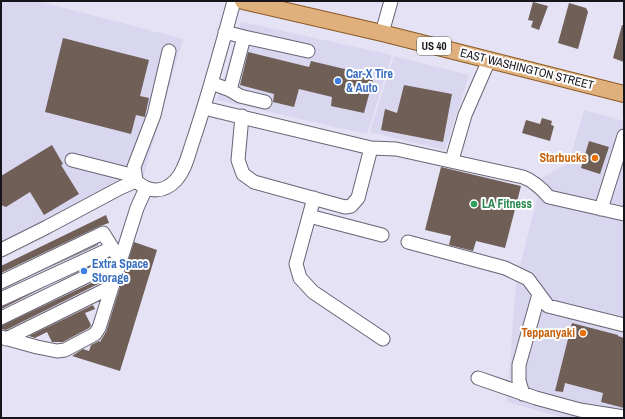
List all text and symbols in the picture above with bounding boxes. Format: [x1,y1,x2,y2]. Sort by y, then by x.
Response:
road number: US 40 [417,37,451,55]
street label: EAST WASHINGTON STREET [459,45,595,93]
place label: Car-X Tire & Auto [346,66,393,96]
marker: Car-X Tire & Auto [333,76,343,86]
place label: Starbucks [539,150,588,166]
marker: Starbucks [590,153,600,163]
place label: LA Fitness [482,196,532,212]
marker: LA Fitness [469,199,479,209]
place label: Extra Space Storage [92,256,149,286]
marker: Extra Space Storage [79,266,89,276]
place label: Teppanyaki [522,325,575,341]
marker: Teppanyaki [578,328,588,338]

